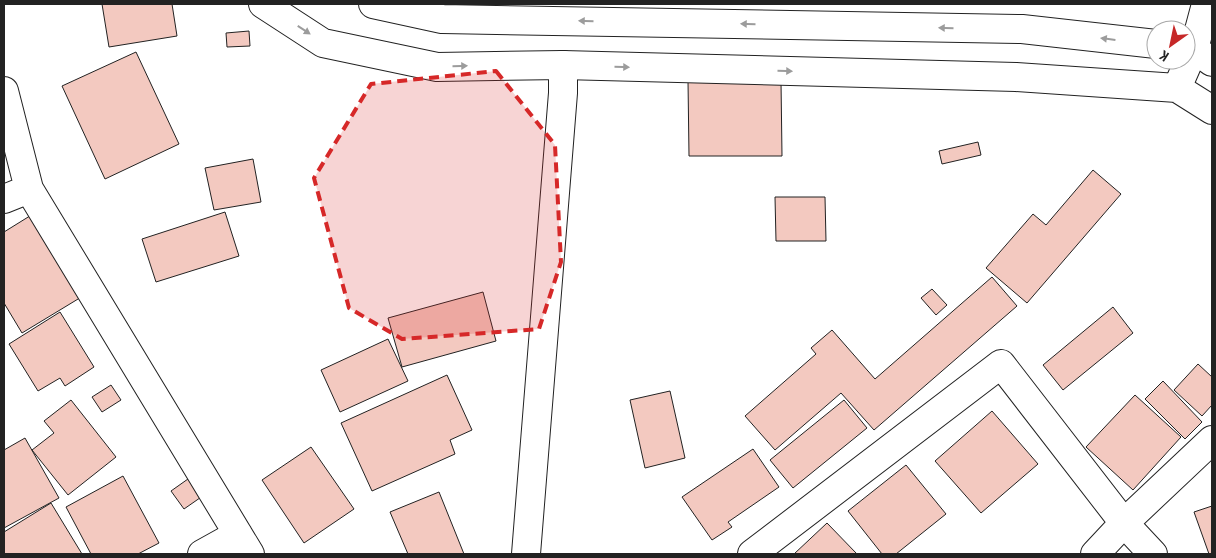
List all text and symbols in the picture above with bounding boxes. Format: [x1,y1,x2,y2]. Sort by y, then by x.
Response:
one-way arrow [577,17,593,25]
one-way arrow [740,20,756,28]
north arrow [1146,20,1196,70]
one-way arrow [937,23,953,31]
one-way arrow [297,26,310,35]
one-way arrow [1099,35,1115,43]
text: K [1155,46,1172,65]
one-way arrow [452,62,468,70]
one-way arrow [615,63,631,71]
one-way arrow [777,67,793,75]

